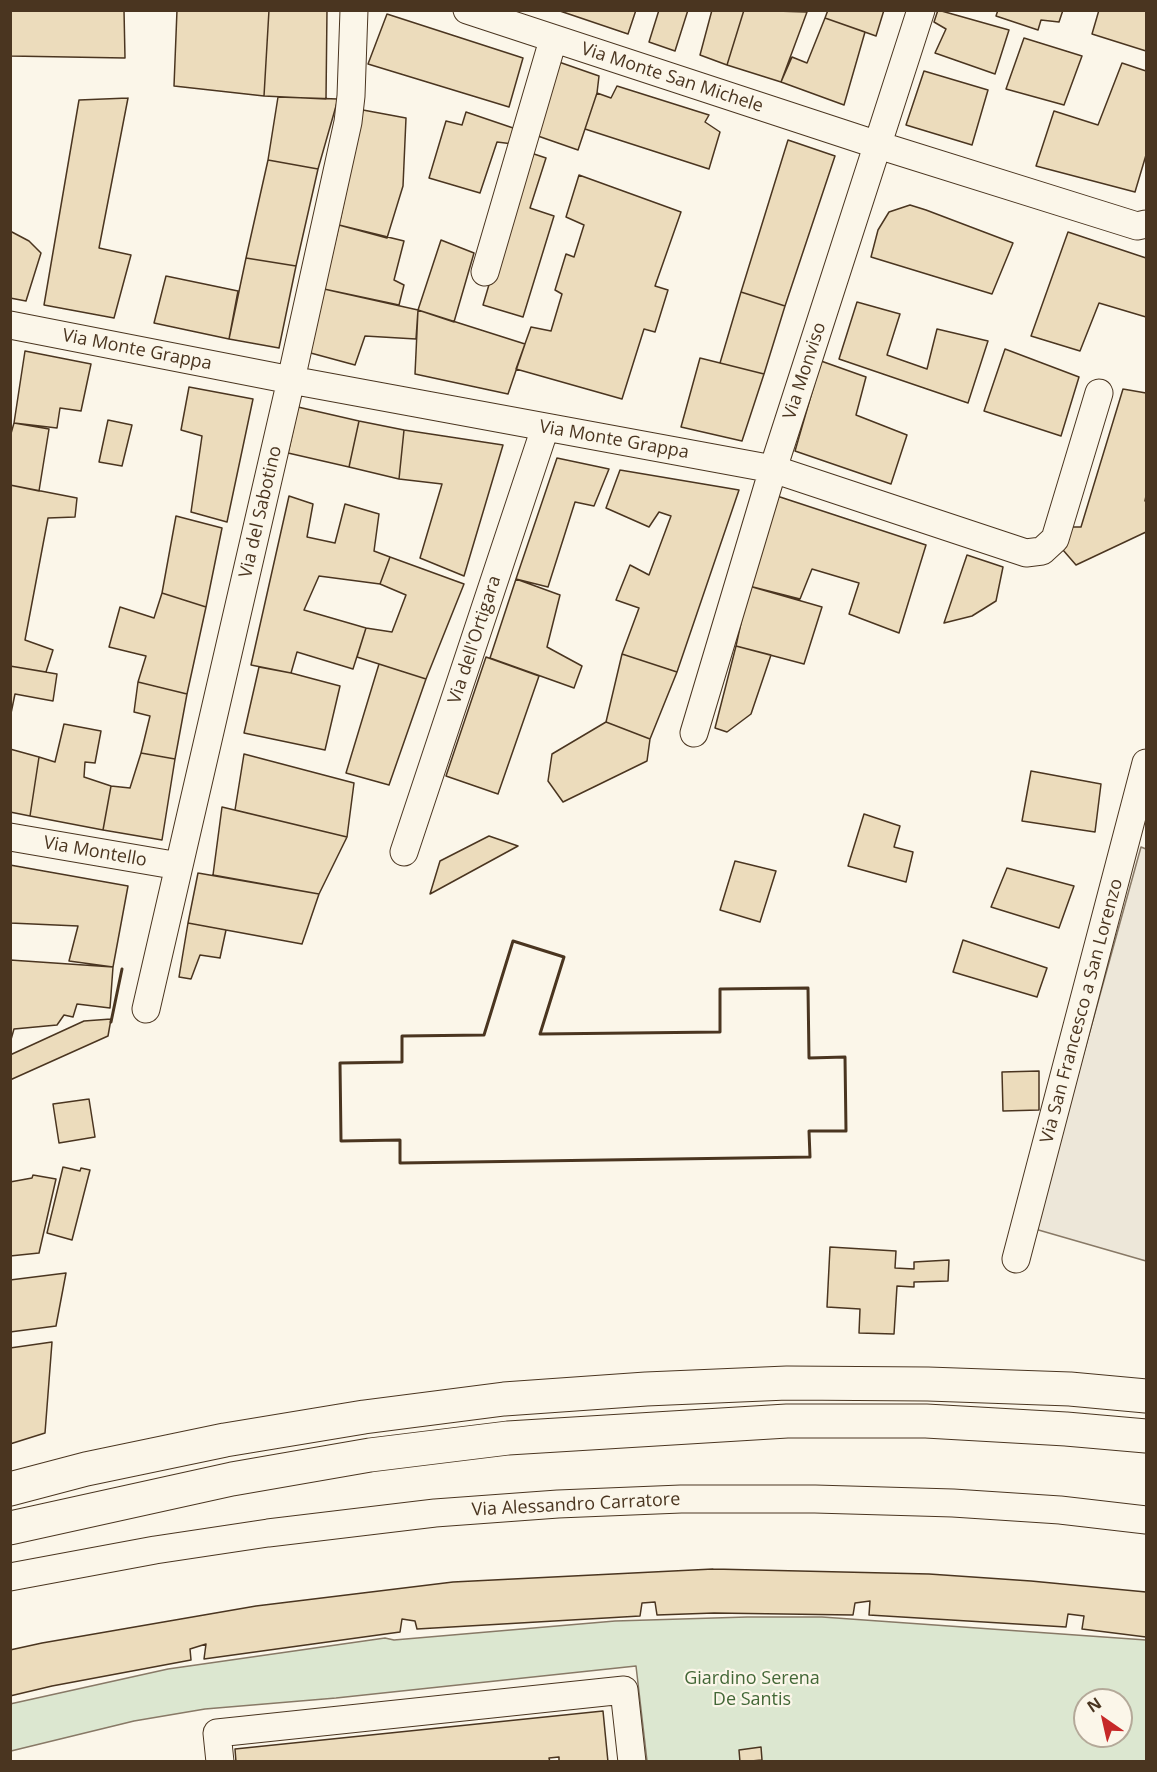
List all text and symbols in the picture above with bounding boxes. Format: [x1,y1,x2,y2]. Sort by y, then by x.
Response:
street label: Via Monte San Michele [578,38,766,118]
street label: Via Monviso [779,320,831,422]
street label: Via Monte Grappa [60,325,214,375]
street label: Via Monte Grappa [537,416,691,464]
street label: Via del Sabotino [235,444,287,580]
street label: Via dell'Ortigara [444,573,506,707]
street label: Via Montello [42,832,148,872]
street label: Via San Francesco a San Lorenzo [1036,876,1128,1146]
street label: Via Alessandro Carratore [471,1489,681,1521]
park label: Giardino Serena De Santis [684,1668,820,1710]
north arrow [1073,1688,1133,1748]
text: N [1083,1692,1106,1717]

